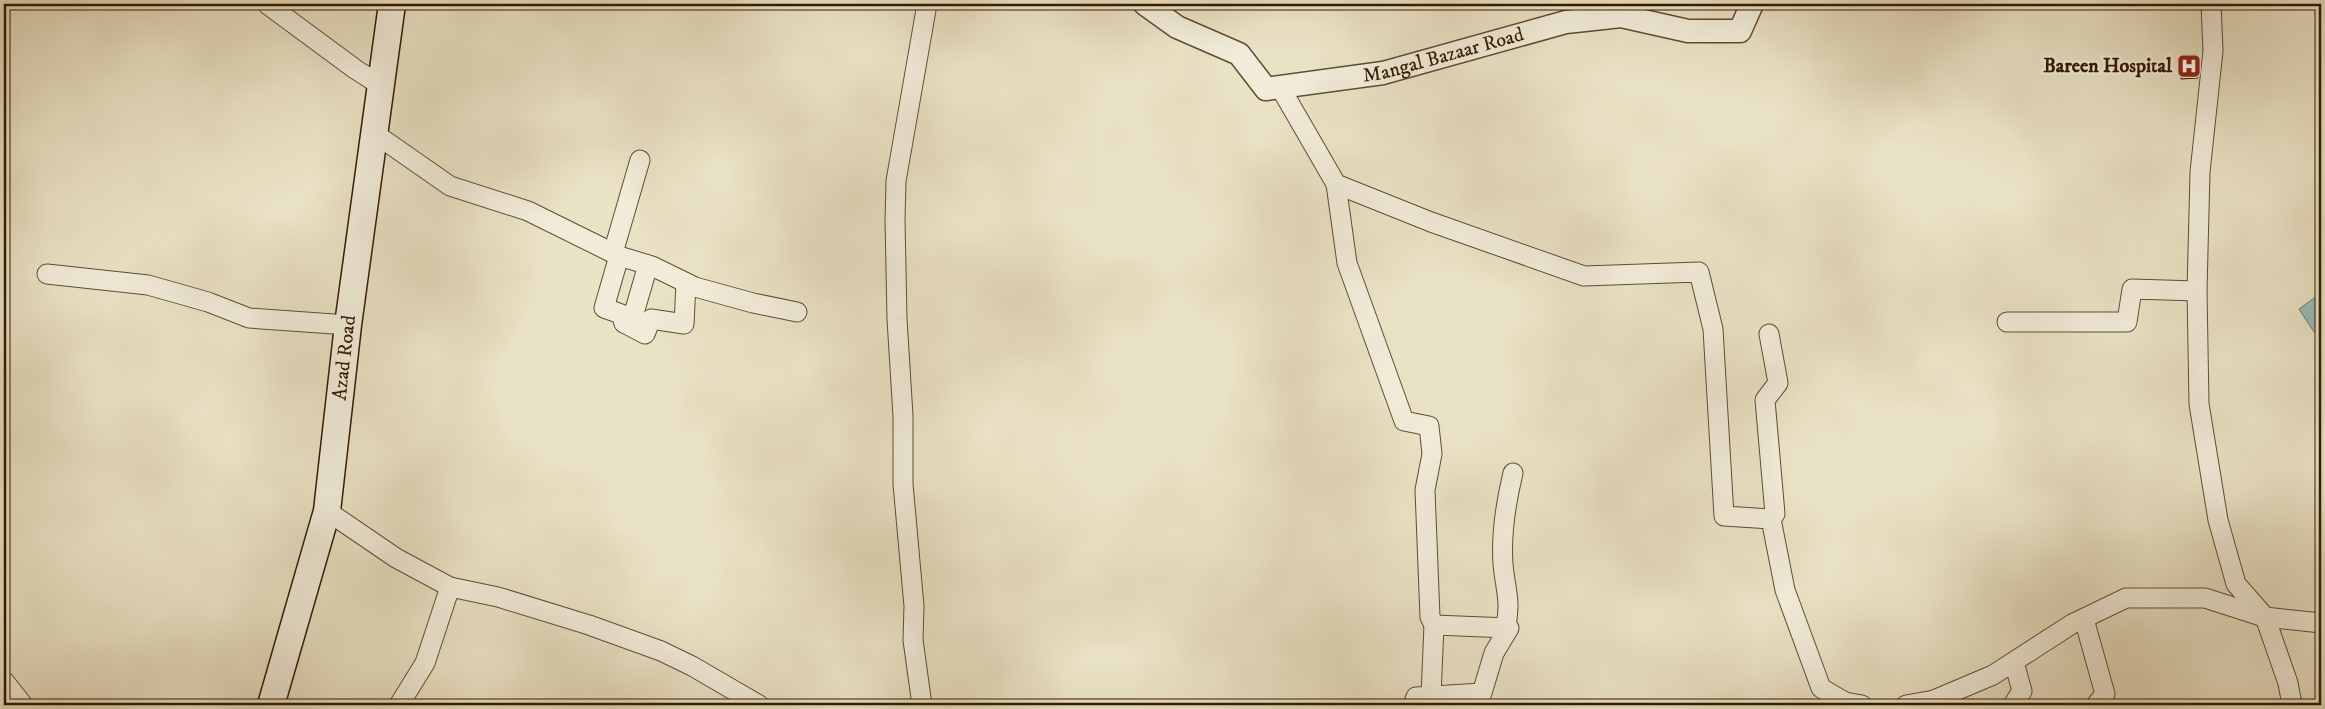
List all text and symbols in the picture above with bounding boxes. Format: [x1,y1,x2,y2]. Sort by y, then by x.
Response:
street label: Mangal Bazaar Road [1361,22,1527,88]
hospital icon: Bareen Hospital [2176,53,2202,79]
place label: Bareen Hospital [2043,54,2173,79]
street label: Azad Road [327,314,362,402]

